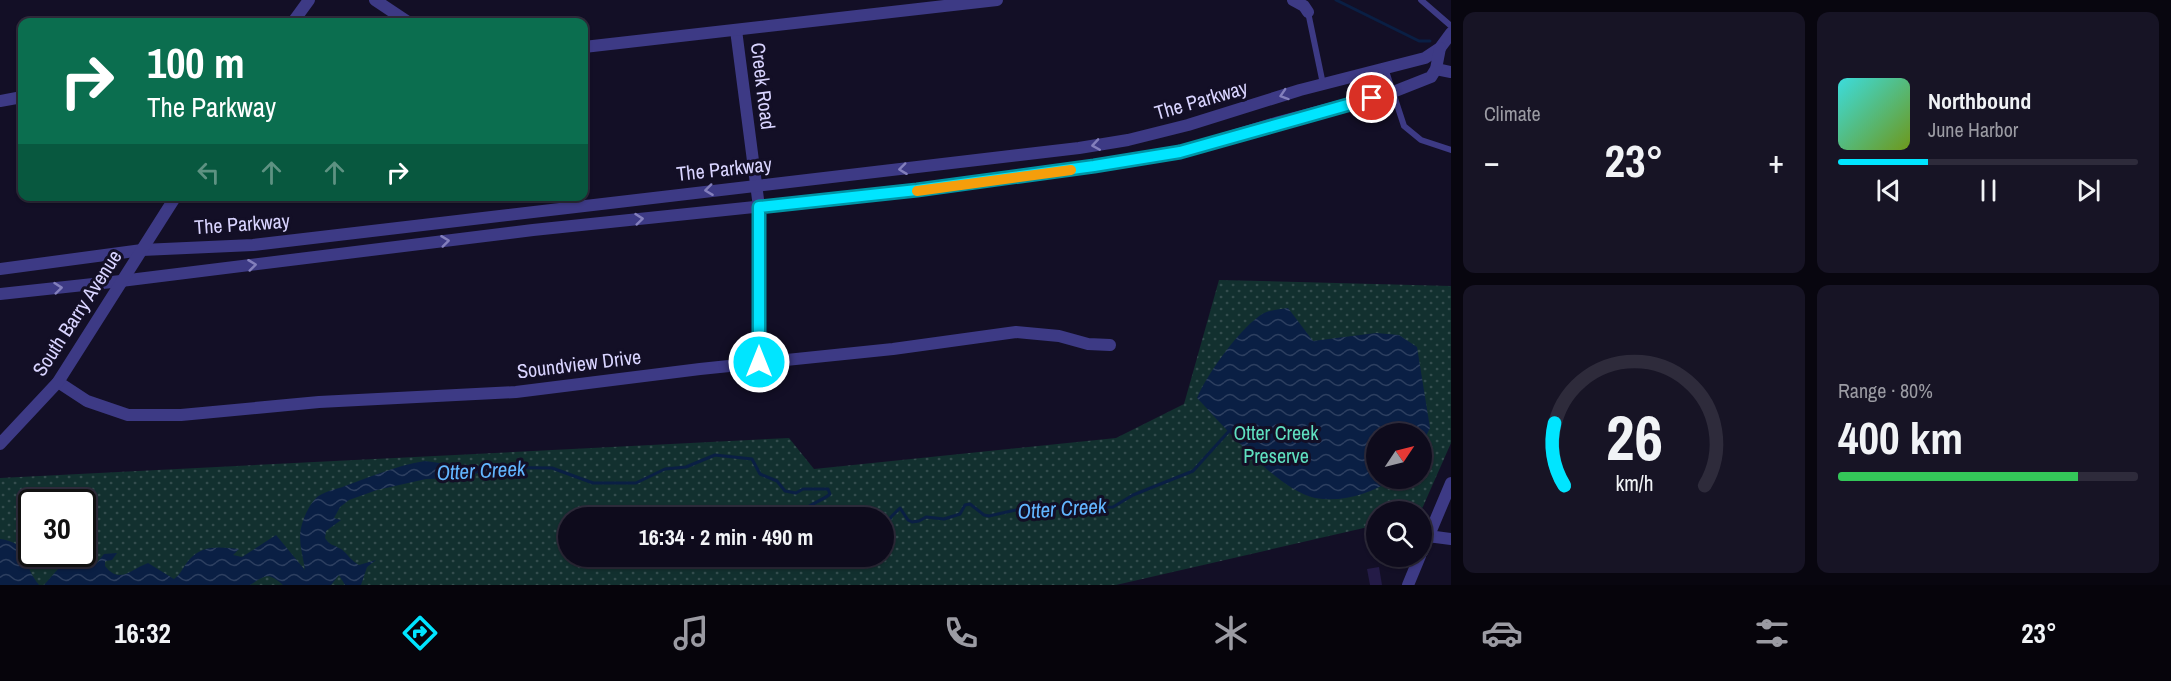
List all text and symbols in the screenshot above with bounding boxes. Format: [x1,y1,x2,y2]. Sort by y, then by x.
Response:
text: 100 m [147,35,245,91]
street label: Creek Road [745,41,782,131]
icon: right [48,42,126,120]
pin [1346,72,1397,123]
street label: The Parkway [1151,73,1251,126]
icon: arrive [1355,81,1388,114]
text: Northbound [1928,86,2031,116]
one-way arrow [1279,88,1290,100]
text: The Parkway [147,89,276,125]
text: Climate [1484,100,1541,127]
text: June Harbor [1928,116,2018,143]
text: 23° [1604,130,1664,191]
one-way arrow [1092,139,1101,151]
text: − [1484,139,1500,183]
text: + [1768,139,1784,183]
street label: The Parkway [675,150,774,187]
icon: left [192,156,225,189]
icon: ahead [255,156,288,189]
icon: ahead [318,156,351,189]
icon: right [381,156,414,189]
one-way arrow [898,162,907,175]
icon: previous [1872,174,1905,207]
icon: pause [1972,174,2005,207]
icon: next [2072,174,2105,207]
one-way arrow [704,183,713,196]
street label: The Parkway [193,207,291,240]
one-way arrow [635,213,644,226]
one-way arrow [441,236,450,248]
street label: South Barry Avenue [26,244,128,381]
one-way arrow [247,260,256,272]
one-way arrow [54,282,63,295]
position arrow [727,330,791,394]
street label: Soundview Drive [515,342,643,385]
text: Range · 80% [1838,377,1933,404]
text: 26 [1606,395,1662,479]
text: 400 km [1838,407,1963,468]
park label: Otter Creek Preserve [1234,419,1319,469]
north arrow [1366,423,1432,489]
map controls [1366,423,1432,567]
water label: Otter Creek [436,454,528,487]
text: km/h [1615,469,1653,498]
speed limit sign: 30 [18,489,96,567]
water label: Otter Creek [1017,491,1109,526]
button: search [1366,501,1432,567]
text: 16:34 · 2 min · 490 m [639,522,813,552]
icon: directions [399,612,441,654]
icon: music [670,612,712,654]
icon: phone [940,612,982,654]
icon: climate [1210,612,1252,654]
icon: car [1481,612,1523,654]
icon: filters [1751,612,1793,654]
text: 16:32 [114,615,171,651]
text: 23° [2021,615,2057,651]

